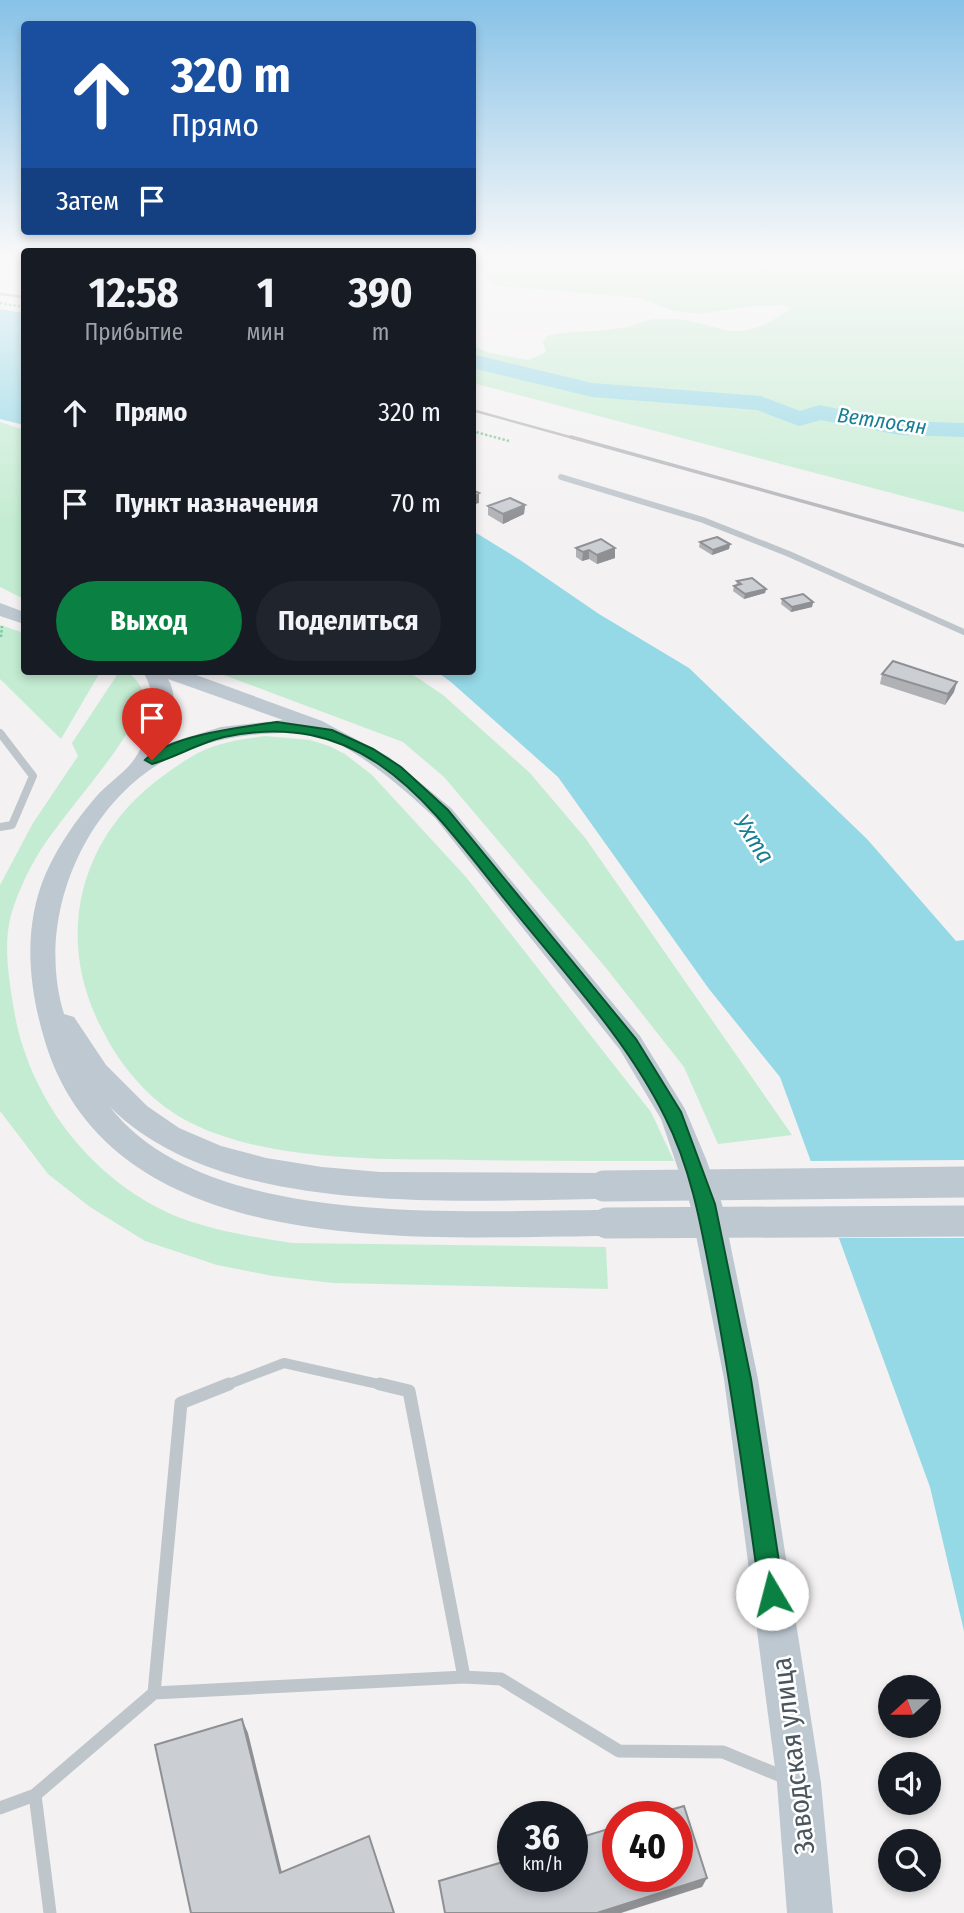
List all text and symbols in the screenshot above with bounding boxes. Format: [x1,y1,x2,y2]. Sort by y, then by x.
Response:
text: 320 m [171,46,291,105]
icon: ahead [56,49,147,140]
text: Прямо [171,106,259,144]
icon: arrive [133,182,171,220]
text: Затем [56,186,119,217]
text: 12:58 [89,268,179,318]
text: 1 [257,268,275,318]
text: 390 [348,268,413,318]
text: Прибытие [84,318,183,346]
text: мин [247,318,285,346]
text: m [372,318,389,346]
icon: ahead [56,394,94,432]
text: Прямо [115,397,187,428]
text: 320 m [378,397,441,428]
water label: Ветлосян [836,402,928,440]
icon: arrive [56,485,94,523]
text: Пункт назначения [115,488,319,519]
text: 70 m [391,488,441,519]
button: Выход [56,581,242,661]
button: Поделиться [256,581,441,661]
pin [122,688,182,760]
icon: arrive [133,699,171,737]
water label: Ухта [728,809,780,869]
position arrow [735,1557,809,1631]
street label: Заводская улица [765,1655,821,1857]
north arrow [878,1675,942,1738]
map controls [878,1675,941,1892]
button: sound [878,1752,941,1815]
speed limit sign: 40 [602,1801,693,1892]
text: 36 [525,1816,560,1858]
button: search [878,1829,941,1892]
text: km/h [522,1853,563,1875]

